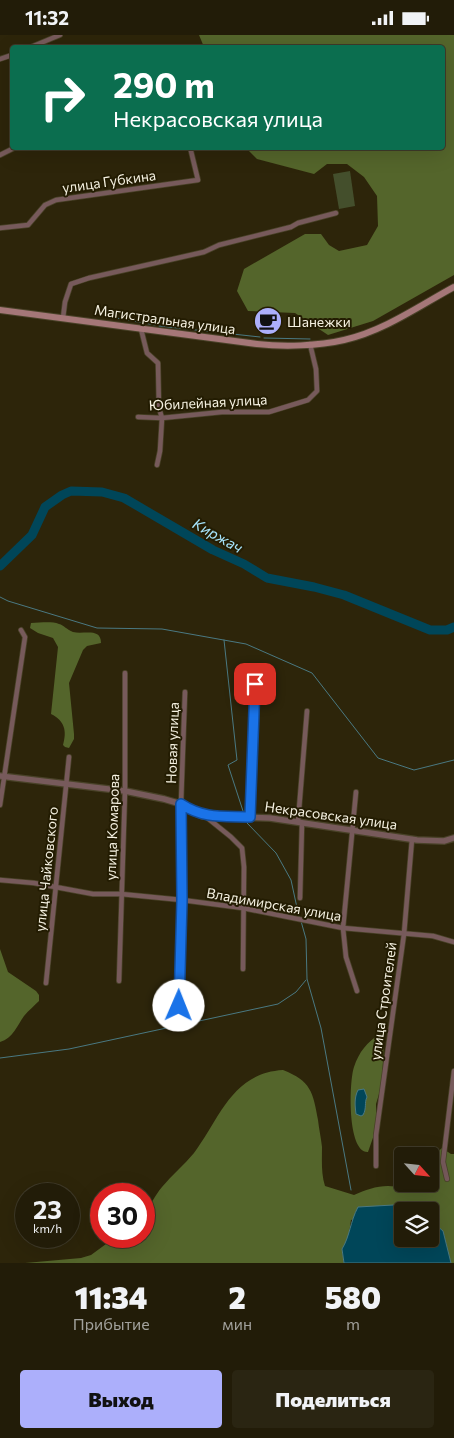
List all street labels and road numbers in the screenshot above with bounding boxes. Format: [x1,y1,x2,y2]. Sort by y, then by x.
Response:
street label: улица Губкина [61,166,157,196]
street label: Магистральная улица [93,301,237,337]
street label: Юбилейная улица [148,390,268,414]
street label: Новая улица [162,702,182,784]
street label: улица Комарова [102,773,122,881]
street label: Некрасовская улица [264,797,398,833]
street label: улица Чайковского [31,806,61,932]
street label: Владимирская улица [205,884,343,924]
street label: улица Строителей [366,941,400,1061]

